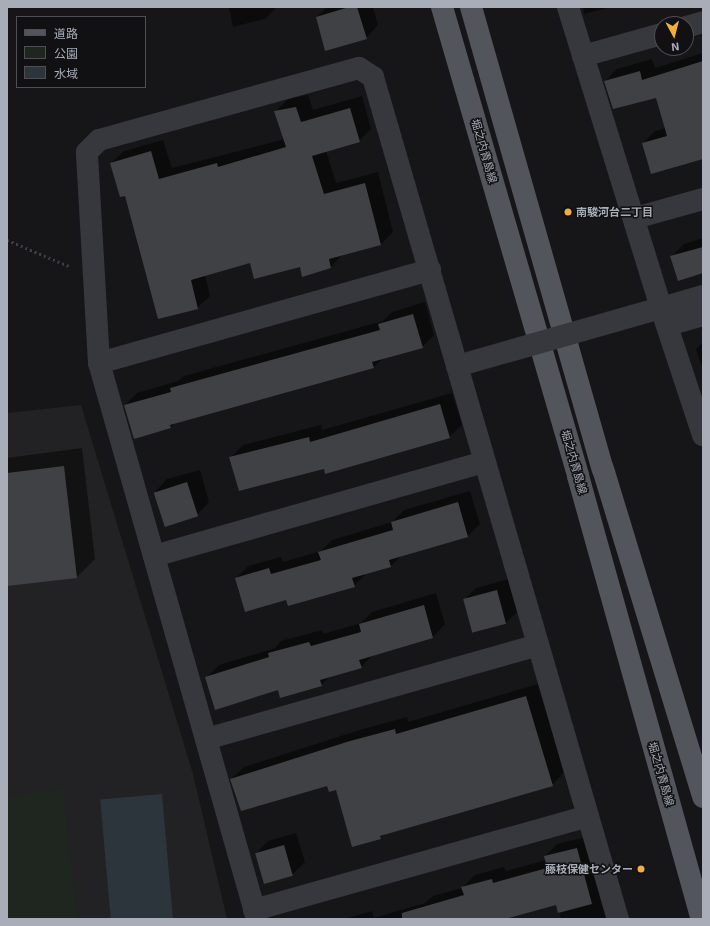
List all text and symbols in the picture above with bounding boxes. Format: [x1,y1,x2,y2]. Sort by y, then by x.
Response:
legend [16,16,146,88]
north arrow [654,16,694,56]
text: 道路 [54,26,78,40]
text: N [671,40,680,54]
text: 公園 [54,46,78,60]
text: 水域 [54,66,78,80]
street label: 堀之内青島線 [469,117,499,185]
place label: 南駿河台二丁目 [576,205,653,219]
marker: 南駿河台二丁目 [563,207,573,217]
street label: 堀之内青島線 [559,428,589,496]
street label: 堀之内青島線 [646,740,676,808]
place label: 藤枝保健センター [545,862,633,876]
marker: 藤枝保健センター [636,864,646,874]

